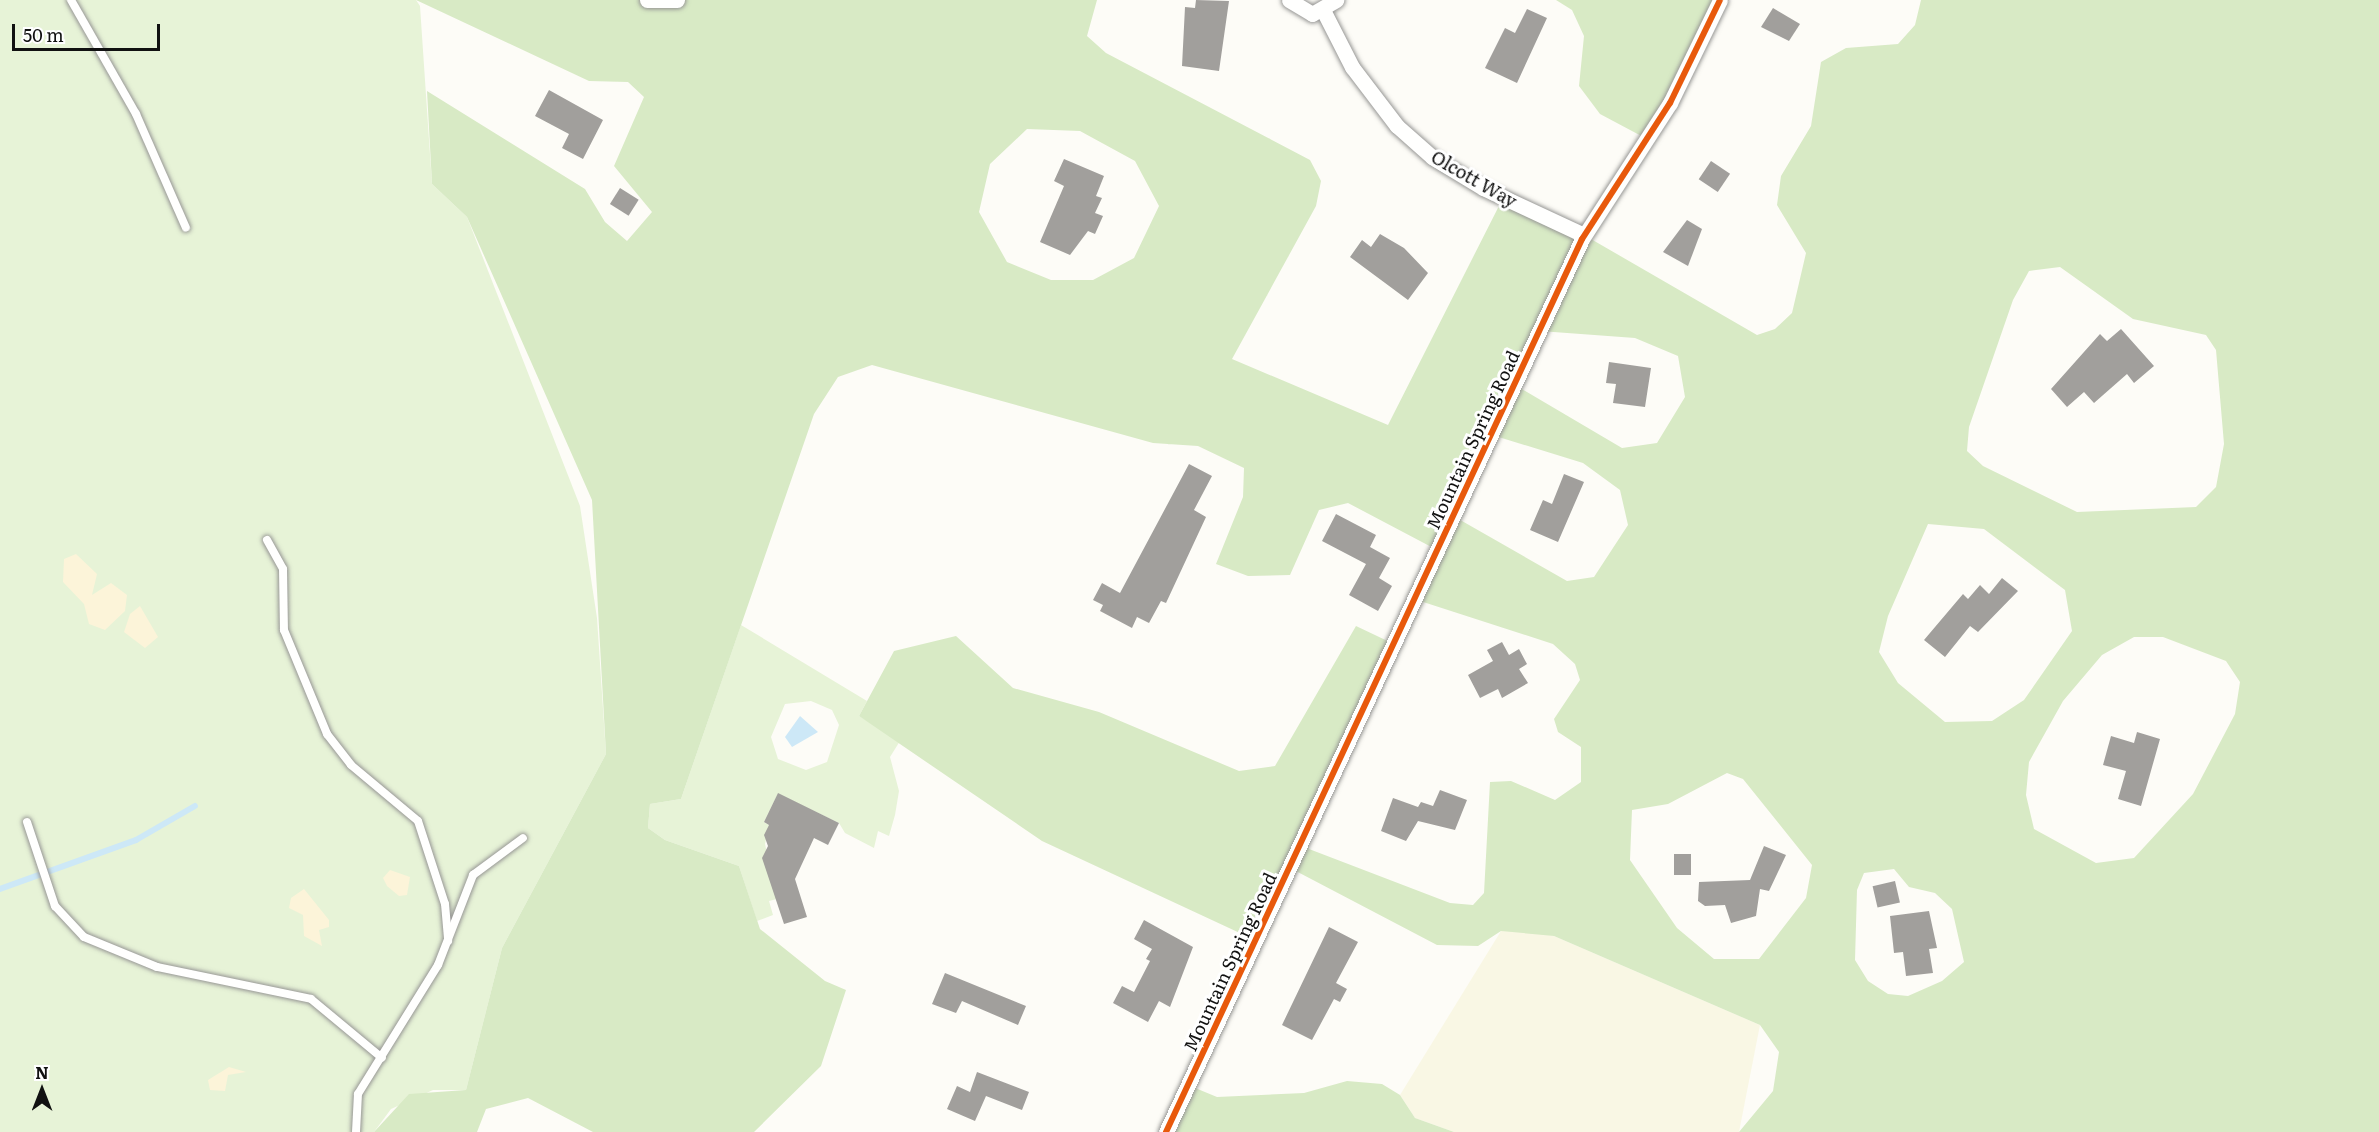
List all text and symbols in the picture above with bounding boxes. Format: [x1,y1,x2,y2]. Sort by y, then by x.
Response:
scale bar [15,12,164,50]
text: 50 m [23,21,64,48]
street label: Olcott Way [1427,146,1521,212]
street label: Mountain Spring Road [1422,347,1524,533]
street label: Mountain Spring Road [1179,869,1281,1055]
north arrow [12,1060,72,1120]
text: N [35,1060,49,1084]

